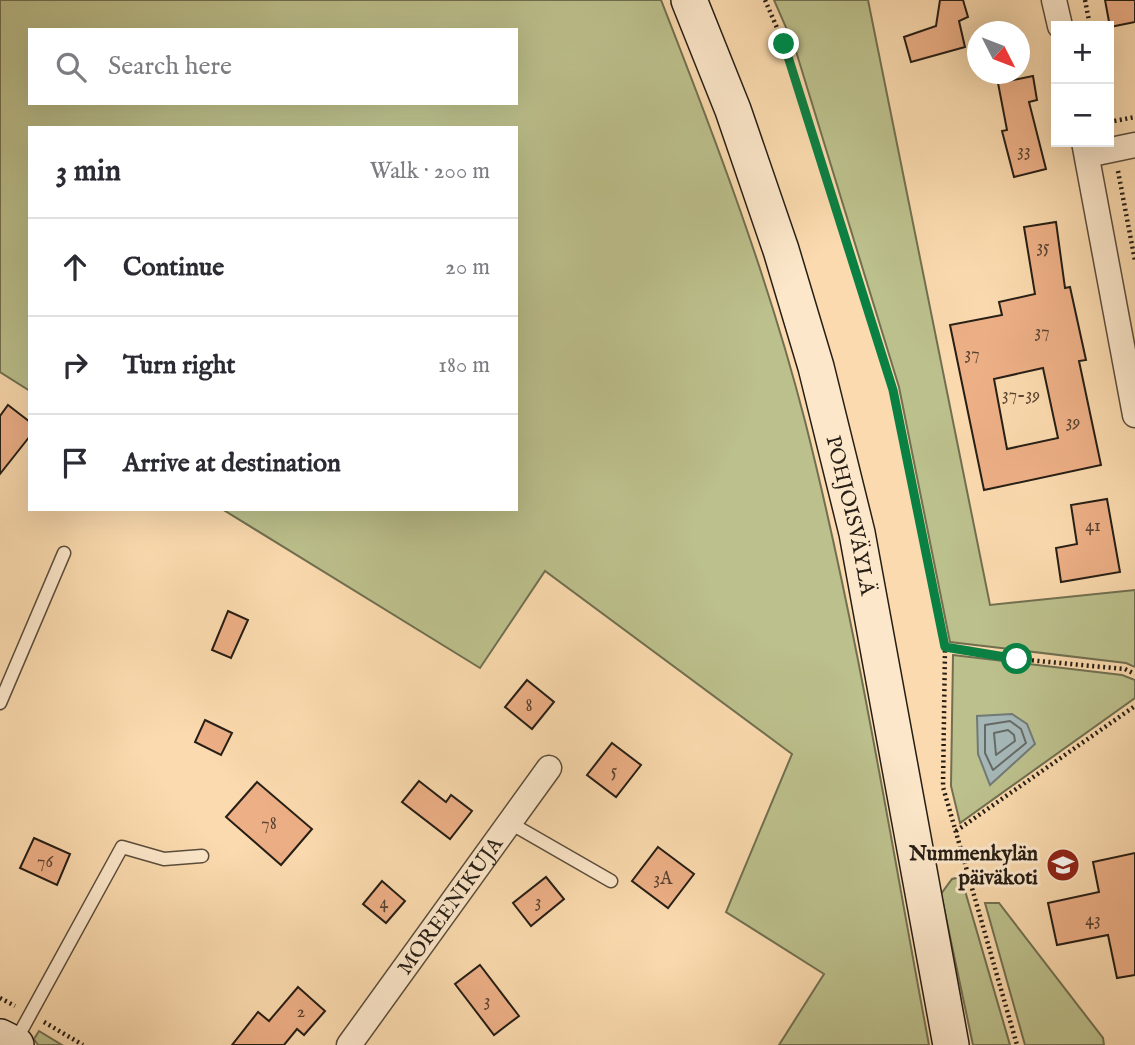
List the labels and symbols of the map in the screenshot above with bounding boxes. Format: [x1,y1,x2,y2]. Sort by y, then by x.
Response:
north arrow [967,21,1030,84]
route end [768,28,799,59]
house number: 33 [1017,140,1031,163]
house number: 35 [1036,236,1050,259]
house number: 37 [1034,321,1050,344]
house number: 37 [964,343,980,366]
house number: 37-39 [1002,384,1040,407]
house number: 39 [1066,411,1080,434]
street label: POHJOISVÄYLÄ [818,433,881,598]
house number: 41 [1085,515,1101,538]
route start [1001,643,1032,674]
house number: 8 [525,695,533,718]
house number: 5 [611,760,618,783]
house number: 78 [261,813,277,836]
street label: MOREENIKUJA [392,831,510,981]
place label: Nummenkylän päiväkoti [908,841,1038,892]
school or university icon: Nummenkylän päiväkoti [1044,846,1082,884]
house number: 76 [37,851,53,874]
house number: 3A [654,868,673,891]
house number: 3 [535,891,541,914]
house number: 4 [380,892,389,915]
house number: 43 [1085,909,1101,932]
house number: 3 [484,990,490,1013]
house number: 2 [297,1001,305,1024]

